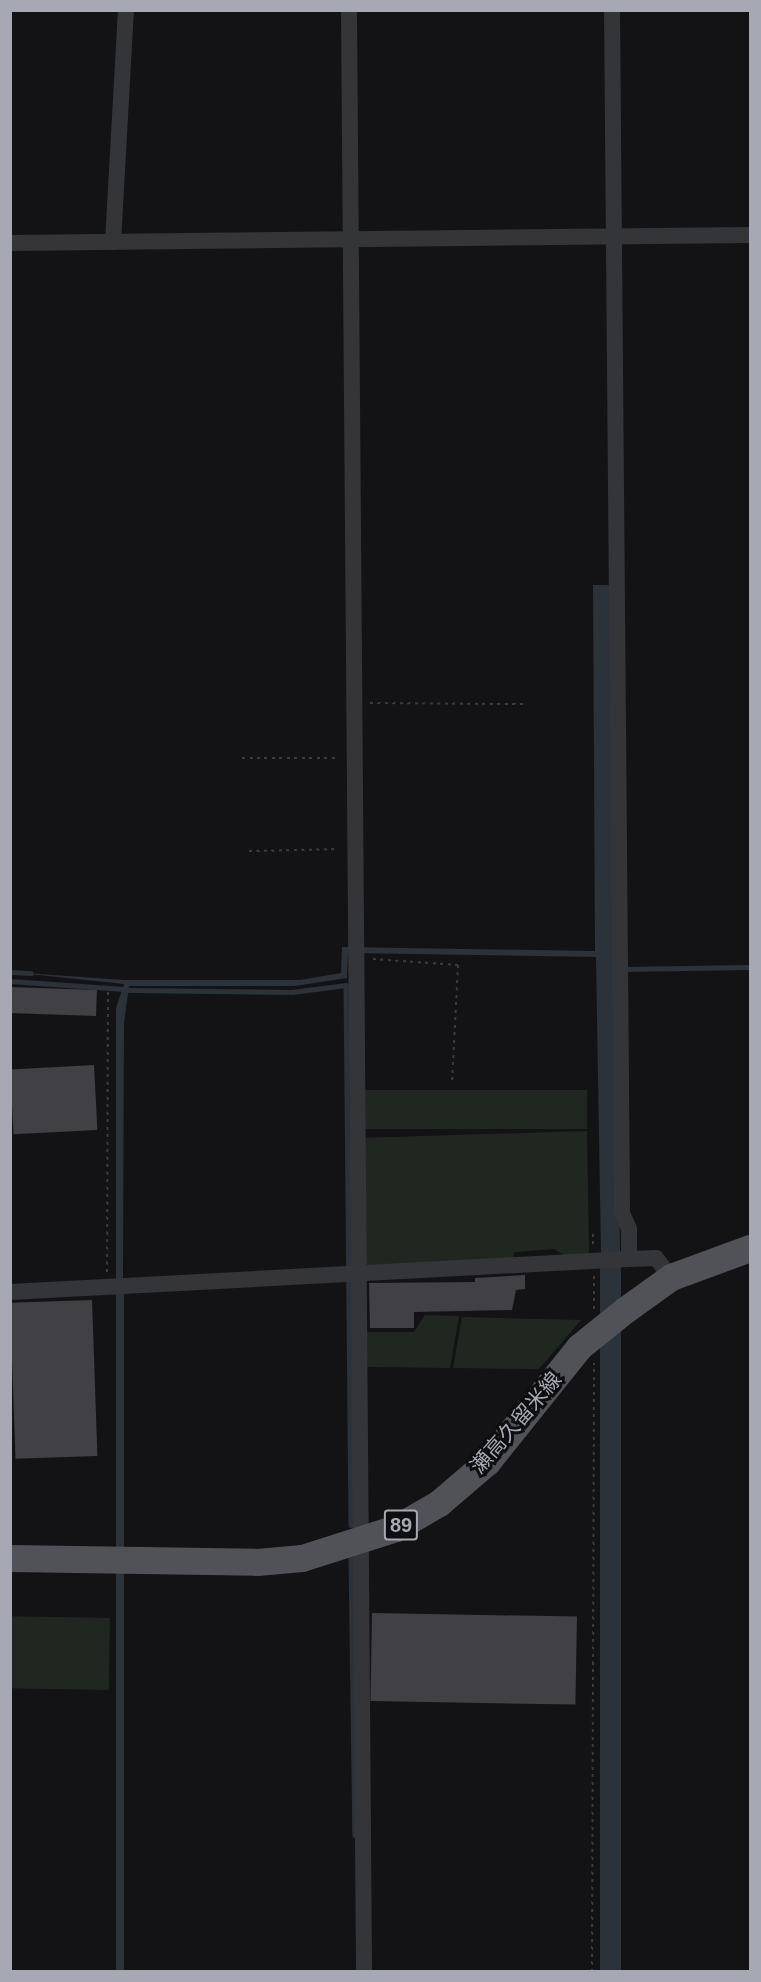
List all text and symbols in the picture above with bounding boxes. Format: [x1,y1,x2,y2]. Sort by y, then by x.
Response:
street label: 瀬高久留米線 [465,1367,567,1479]
road number: 89 [383,1508,419,1542]

